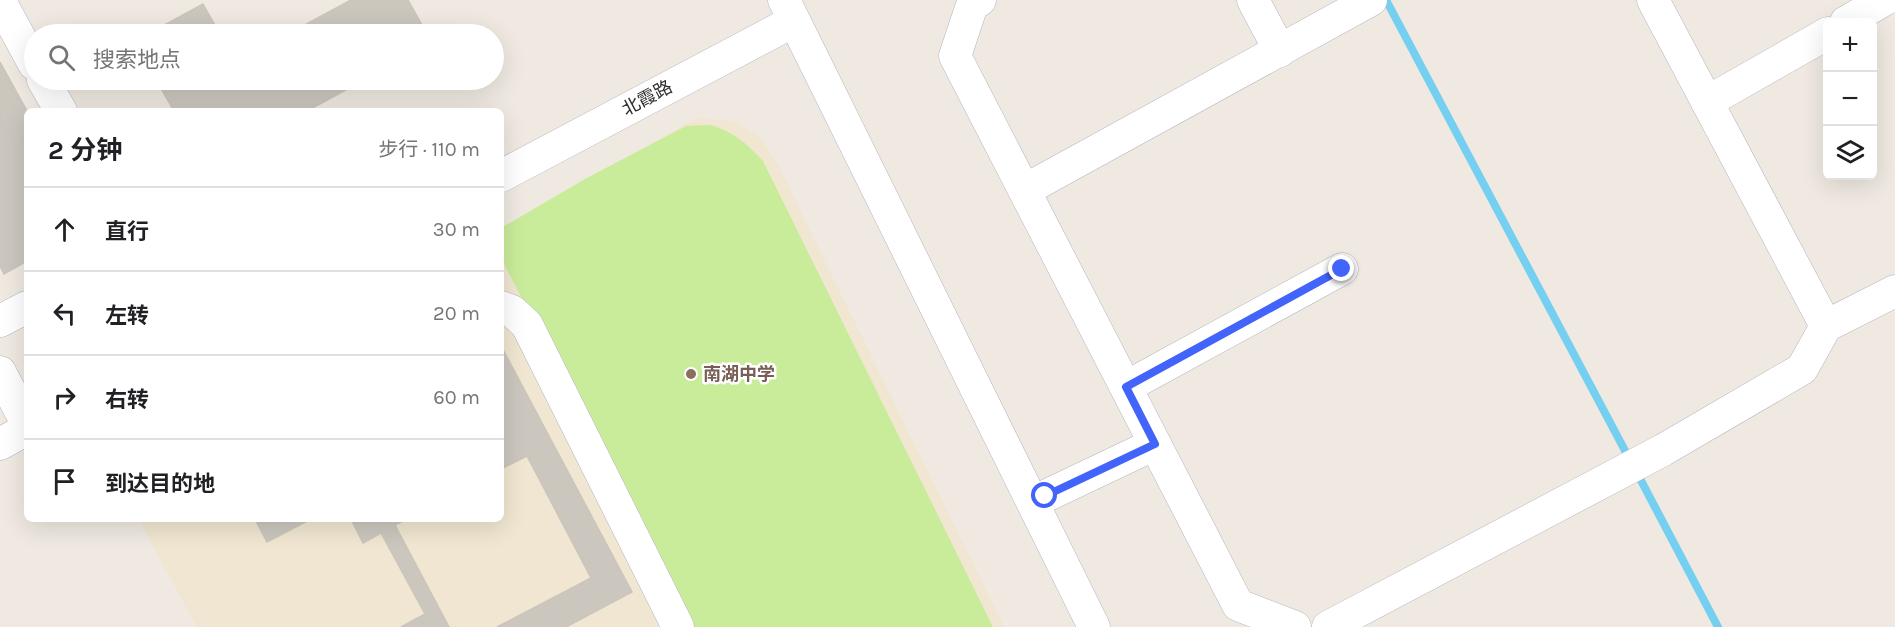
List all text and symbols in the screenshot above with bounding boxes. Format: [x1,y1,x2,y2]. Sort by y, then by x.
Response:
map controls [1823,18,1877,180]
button: + [1823,18,1877,72]
search box [24,24,504,90]
icon: search [45,41,78,74]
text: 搜索地点 [93,47,181,73]
button: − [1823,72,1877,126]
street label: 北霞路 [618,76,676,120]
button: layers [1823,126,1877,180]
text: 2 分钟 [48,135,122,166]
text: 步行 · 110 m [378,138,480,161]
icon: ahead [48,213,81,246]
text: 30 m [433,218,480,241]
text: 直行 [105,219,149,245]
route end [1328,255,1354,281]
icon: left [48,297,81,330]
text: 20 m [433,302,480,325]
text: 左转 [105,303,149,329]
place label: 南湖中学 [703,363,775,385]
marker: 南湖中学 [684,367,698,381]
icon: right [48,381,81,414]
text: 60 m [433,386,480,409]
text: 右转 [105,387,149,413]
icon: arrive [48,465,81,498]
text: 到达目的地 [105,471,215,497]
route start [1031,482,1057,508]

